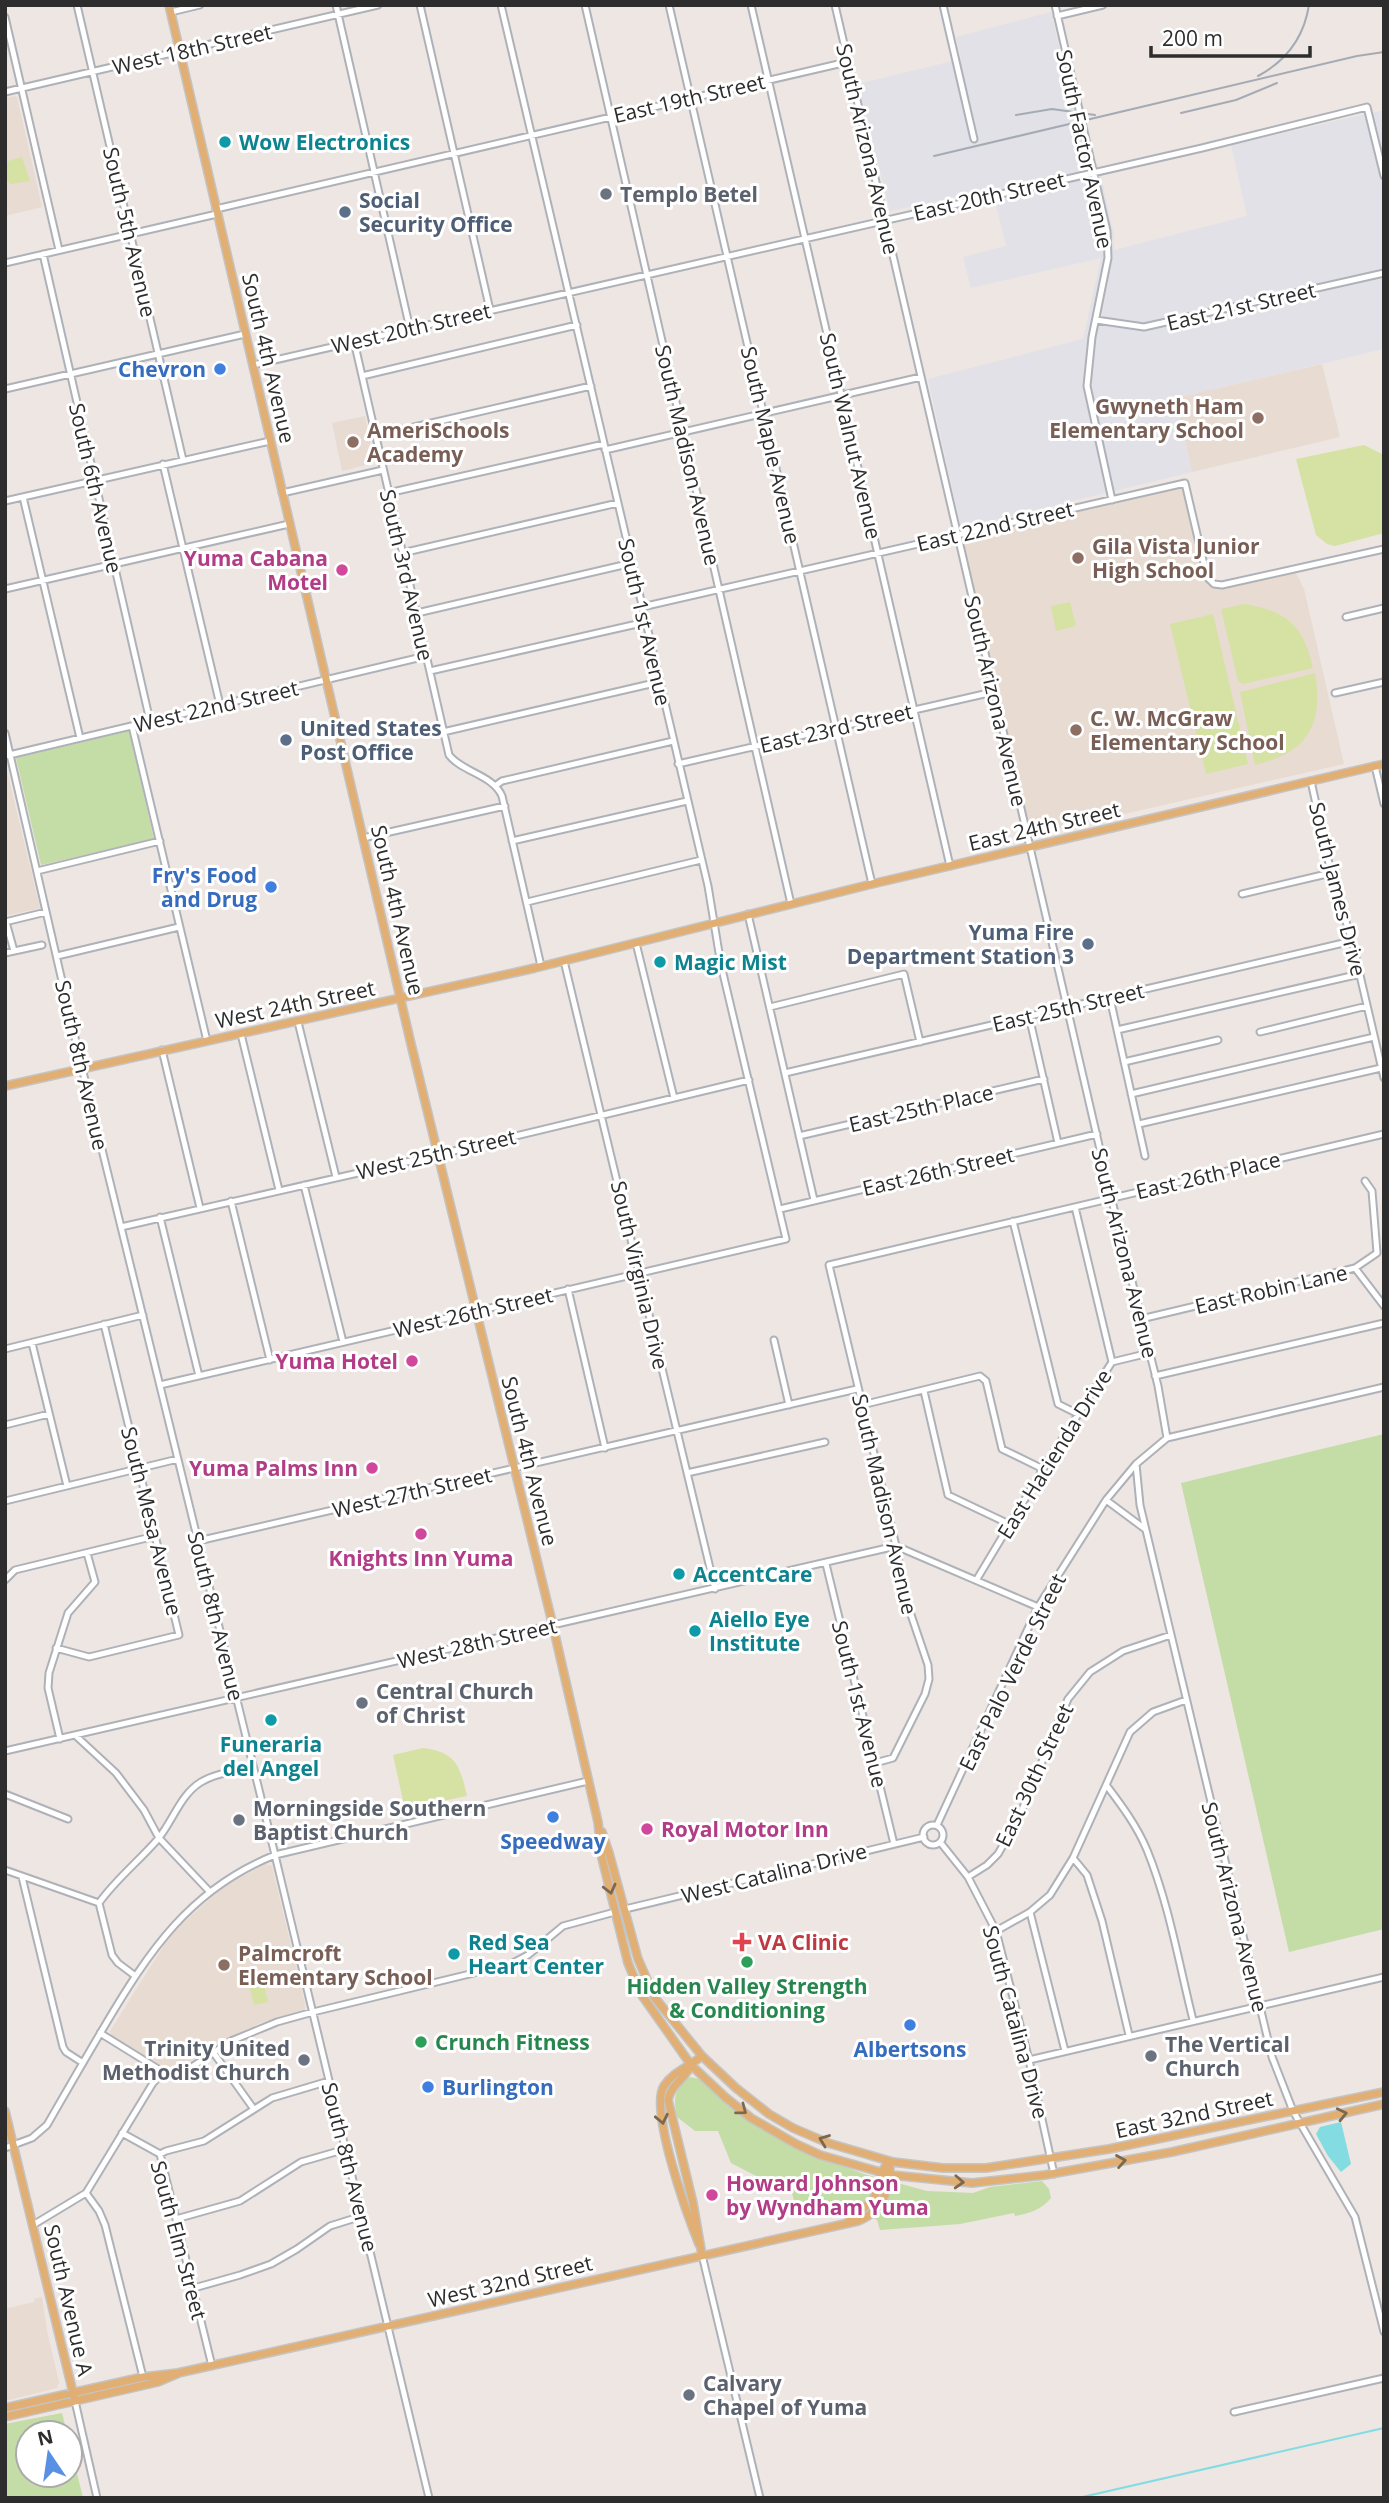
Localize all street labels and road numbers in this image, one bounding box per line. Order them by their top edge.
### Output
street label: West 18th Street [110,17,274,81]
street label: South Arizona Avenue [830,41,906,257]
street label: South Factor Avenue [1050,47,1120,251]
street label: East 19th Street [610,67,768,129]
street label: South 5th Avenue [97,144,163,320]
street label: East 20th Street [910,165,1068,227]
street label: South 4th Avenue [236,270,302,446]
street label: East 21st Street [1164,275,1318,337]
street label: West 20th Street [329,296,493,360]
street label: South Walnut Avenue [814,330,888,542]
street label: South Madison Avenue [649,342,727,568]
street label: South Maple Avenue [735,343,807,547]
street label: South 6th Avenue [63,400,129,576]
street label: South 3rd Avenue [374,487,440,663]
street label: East 22nd Street [914,494,1076,558]
street label: South 1st Avenue [612,536,678,708]
street label: South Arizona Avenue [958,593,1034,809]
street label: West 22nd Street [131,673,301,739]
street label: East 23rd Street [757,697,915,759]
street label: East 24th Street [965,795,1123,857]
street label: South James Drive [1303,799,1373,979]
street label: South 4th Avenue [365,822,431,998]
street label: West 24th Street [213,973,377,1035]
street label: East 25th Street [989,976,1147,1038]
street label: South 8th Avenue [49,977,115,1153]
street label: East 25th Place [846,1078,996,1138]
street label: West 25th Street [354,1122,518,1186]
street label: East 26th Street [859,1140,1017,1202]
street label: South Arizona Avenue [1085,1145,1165,1361]
street label: East 26th Place [1133,1145,1283,1205]
street label: South Virginia Drive [605,1178,675,1372]
street label: East Robin Lane [1192,1258,1350,1320]
street label: West 26th Street [391,1280,555,1344]
street label: East Hacienda Drive [990,1364,1118,1544]
street label: South 4th Avenue [495,1373,565,1549]
street label: South Madison Avenue [846,1391,924,1617]
street label: South Mesa Avenue [115,1424,189,1618]
street label: West 27th Street [330,1460,494,1524]
street label: South 8th Avenue [181,1528,251,1704]
street label: East Palo Verde Street [952,1569,1072,1775]
street label: West 28th Street [395,1611,559,1675]
street label: South 1st Avenue [826,1618,894,1790]
street label: East 30th Street [989,1699,1079,1851]
street label: South Arizona Avenue [1195,1799,1275,2015]
street label: West Catalina Drive [678,1836,870,1910]
street label: South Catalina Drive [977,1922,1055,2122]
street label: South 8th Avenue [315,2079,385,2255]
street label: East 32nd Street [1113,2084,1275,2144]
street label: South Elm Street [144,2157,214,2323]
street label: South Avenue A [38,2221,100,2379]
street label: West 32nd Street [425,2248,595,2314]

